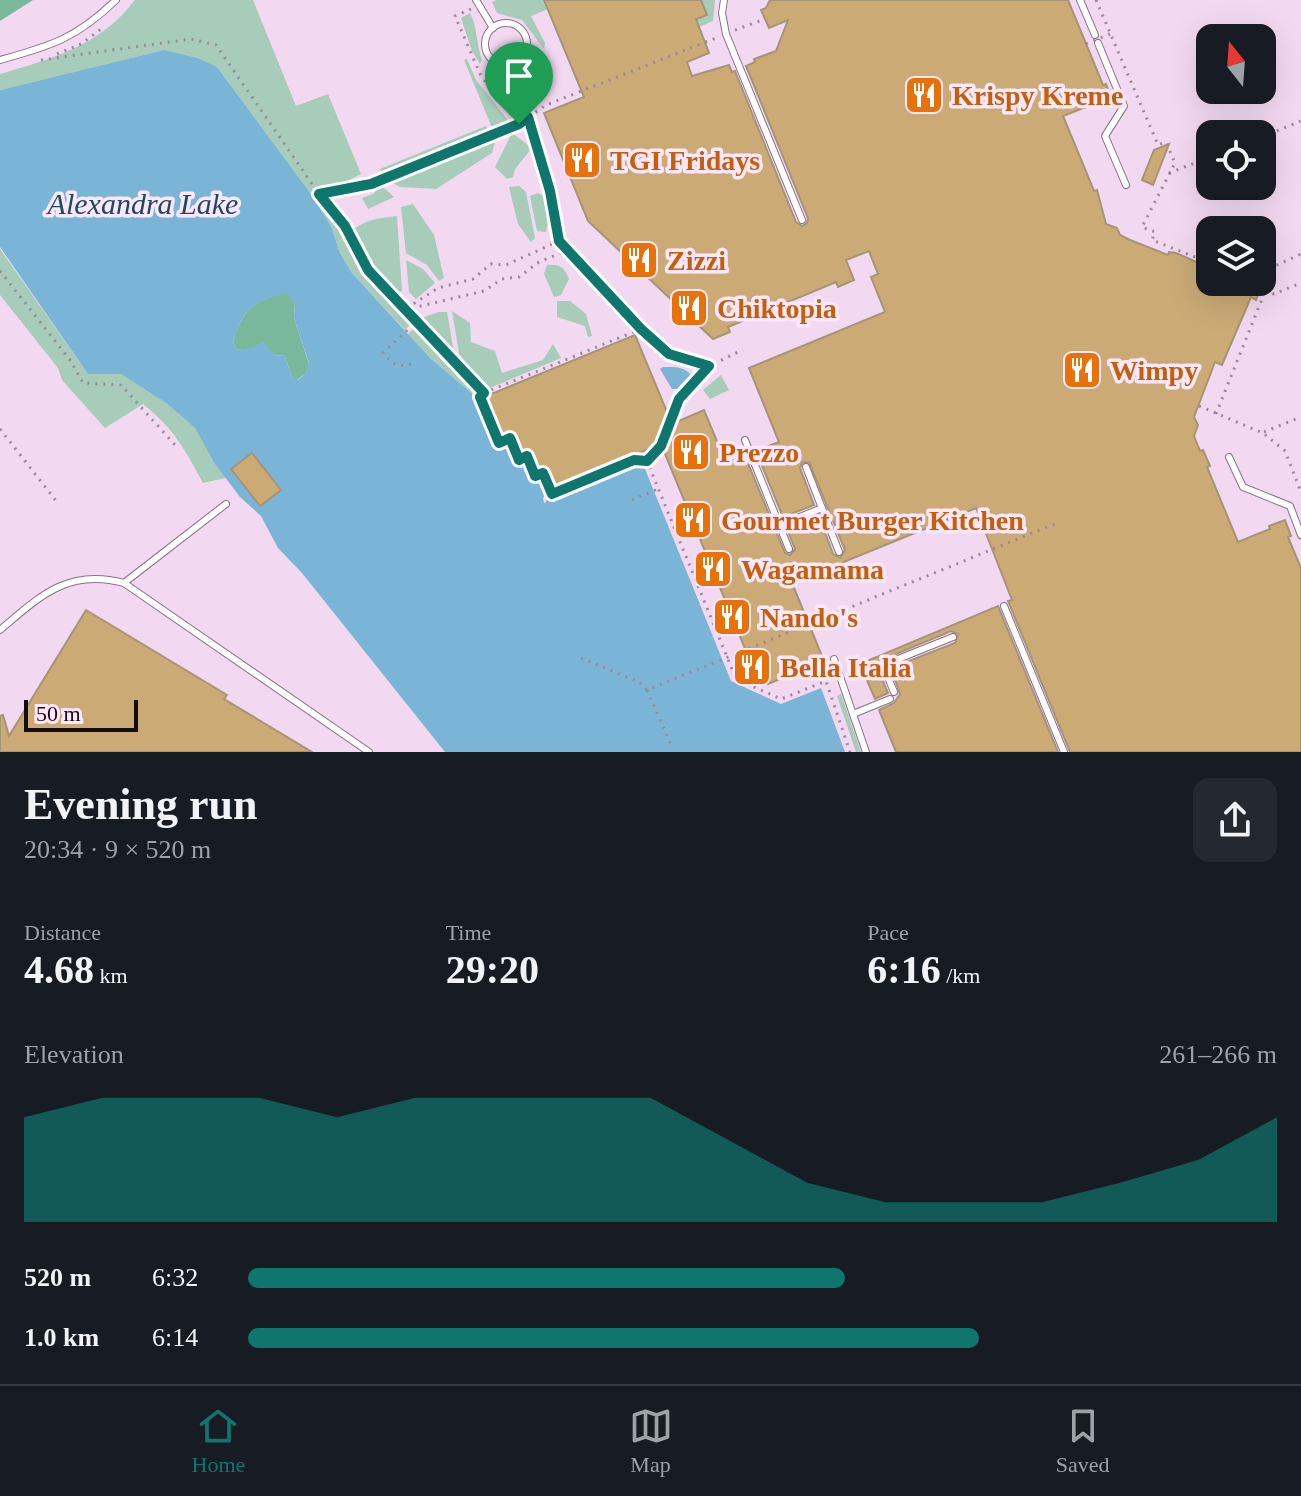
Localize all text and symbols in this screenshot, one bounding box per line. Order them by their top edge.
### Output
north arrow [1196,24,1276,104]
map controls [1196,24,1276,296]
pin [485,42,553,124]
icon: arrive [497,54,541,98]
restaurant icon: Krispy Kreme [903,74,945,116]
place label: Krispy Kreme [952,80,1123,111]
button: locate [1196,120,1276,200]
restaurant icon: TGI Fridays [561,139,603,181]
place label: TGI Fridays [610,145,760,176]
water label: Alexandra Lake [46,187,238,220]
button: layers [1196,216,1276,296]
restaurant icon: Zizzi [618,239,660,281]
place label: Zizzi [667,245,726,276]
restaurant icon: Chiktopia [668,287,710,329]
place label: Chiktopia [717,293,837,324]
restaurant icon: Wimpy [1061,349,1103,391]
place label: Wimpy [1110,355,1198,386]
restaurant icon: Prezzo [670,431,712,473]
place label: Prezzo [719,437,799,468]
restaurant icon: Gourmet Burger Kitchen [672,499,714,541]
place label: Gourmet Burger Kitchen [721,505,1024,536]
restaurant icon: Wagamama [692,548,734,590]
place label: Wagamama [741,554,884,585]
restaurant icon: Nando's [711,596,753,638]
place label: Nando's [760,602,858,633]
restaurant icon: Bella Italia [731,646,773,688]
place label: Bella Italia [780,652,911,683]
scale bar [24,696,138,732]
text: 50 m [36,701,81,726]
button: share [1193,778,1277,862]
text: Evening run [24,780,258,829]
text: 20:34 · 9 × 520 m [24,835,211,864]
text: Distance [24,920,101,945]
text: Time [446,920,491,945]
text: Pace [867,920,909,945]
text: 4.68 [24,947,94,992]
text: 29:20 [446,947,539,992]
text: 6:16 [867,947,941,992]
text: km [94,963,128,988]
text: /km [941,963,980,988]
text: Elevation [24,1040,124,1069]
text: 261–266 m [1159,1040,1277,1069]
text: 520 m [24,1263,91,1292]
text: 6:32 [152,1263,198,1292]
text: 1.0 km [24,1323,99,1352]
text: 6:14 [152,1323,198,1352]
tab: Home [192,1404,245,1478]
tab: Map [629,1404,673,1478]
tab: Saved [1056,1404,1109,1478]

